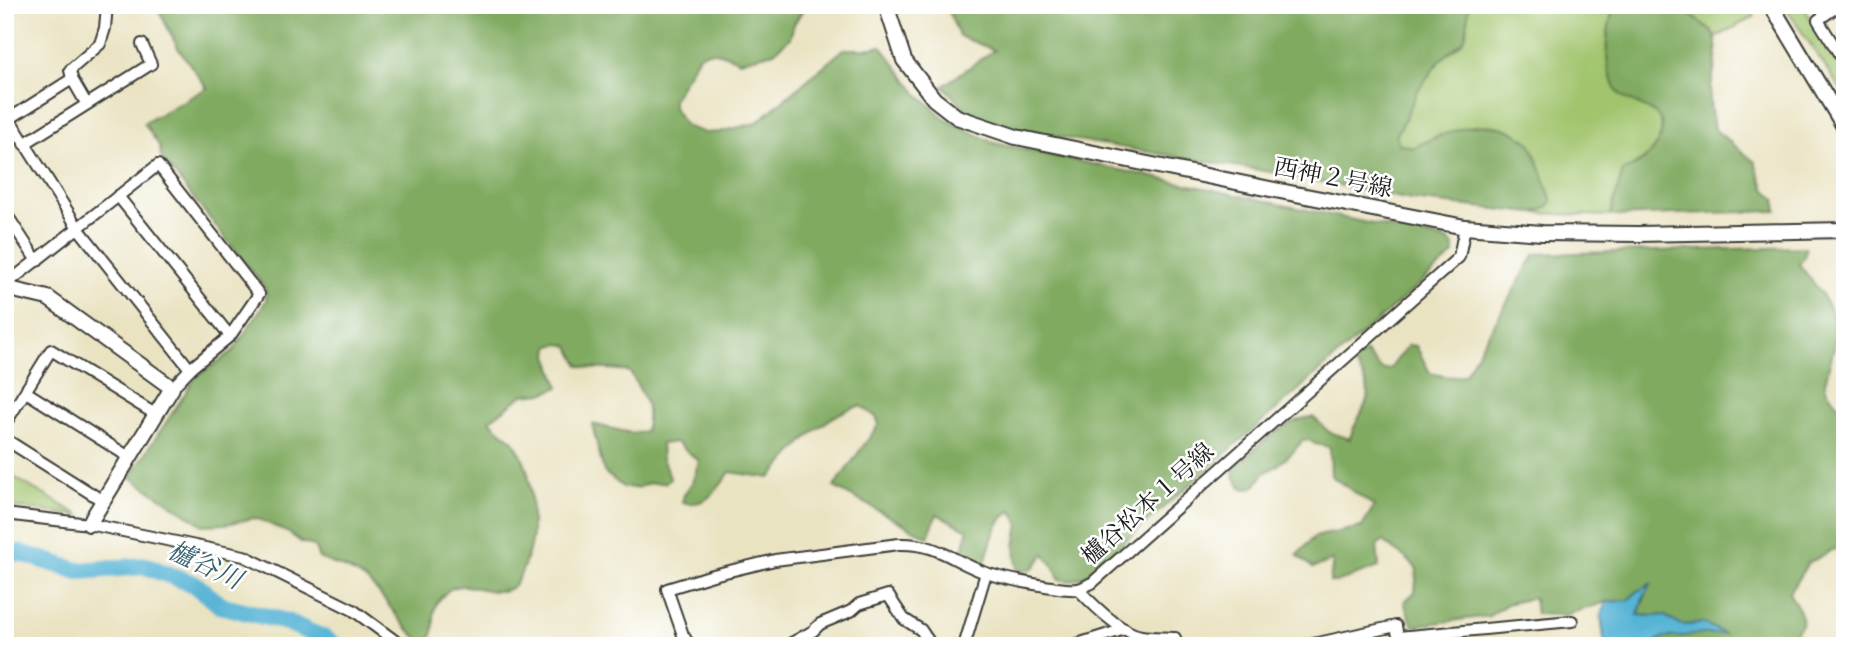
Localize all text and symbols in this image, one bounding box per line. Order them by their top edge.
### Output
street label: 西神２号線 [1271,150,1395,206]
street label: 櫨谷松本１号線 [1075,436,1221,572]
water label: 櫨谷川 [162,533,250,599]

